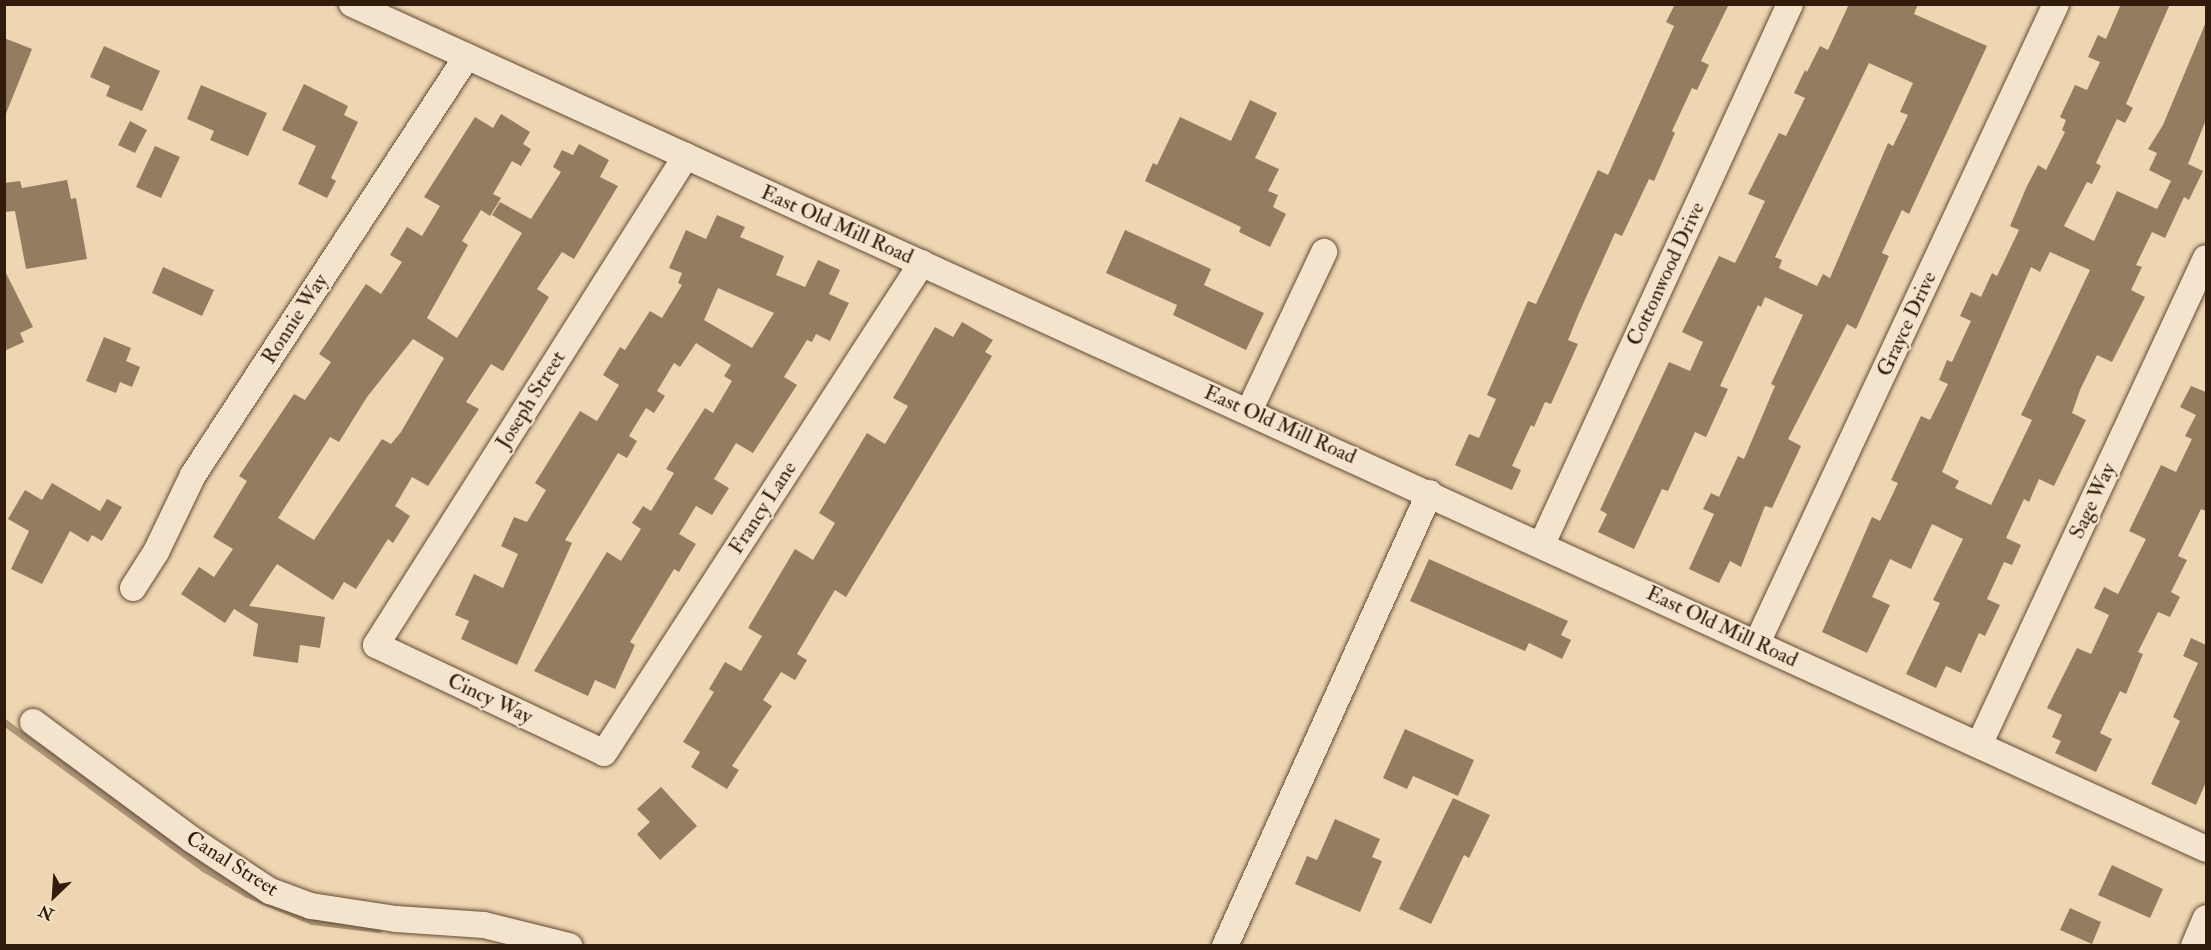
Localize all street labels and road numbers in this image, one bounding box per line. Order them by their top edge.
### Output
street label: East Old Mill Road [757,180,917,270]
street label: Cottonwood Drive [1622,198,1710,350]
street label: Grayce Drive [1872,268,1942,380]
street label: Ronnie Way [257,269,333,369]
street label: Joseph Street [491,346,571,454]
street label: East Old Mill Road [1200,380,1360,470]
street label: Francy Lane [724,457,802,559]
street label: Sage Way [2064,459,2122,543]
street label: East Old Mill Road [1642,581,1802,673]
street label: Cincy Way [443,668,537,730]
street label: Canal Street [181,826,283,902]

